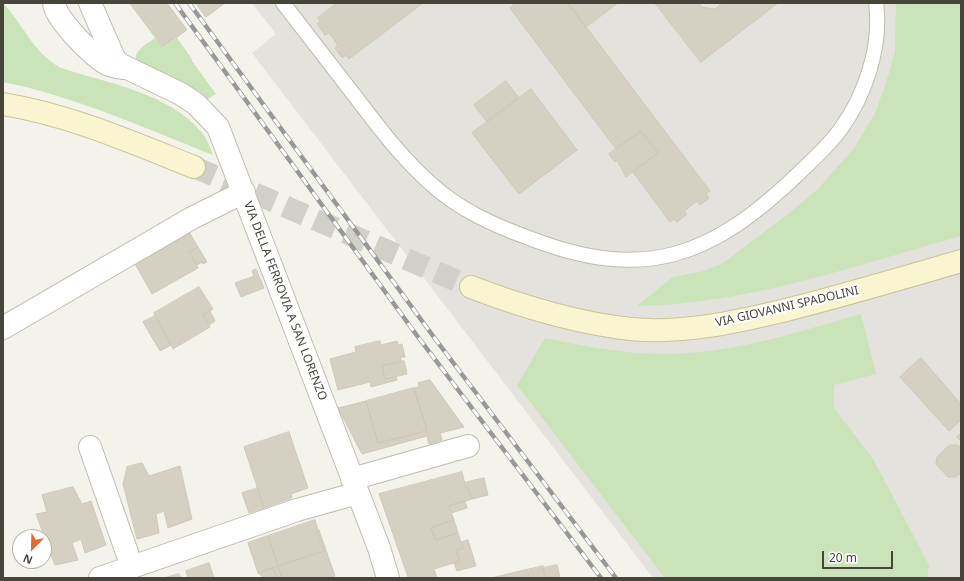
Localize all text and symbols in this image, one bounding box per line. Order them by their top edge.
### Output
street label: VIA DELLA FERROVIA A SAN LORENZO [240,199,330,403]
street label: VIA GIOVANNI SPADOLINI [714,284,860,330]
north arrow [12,529,52,569]
scale bar [824,543,895,569]
text: 20 m [829,549,857,566]
text: N [20,551,35,568]

